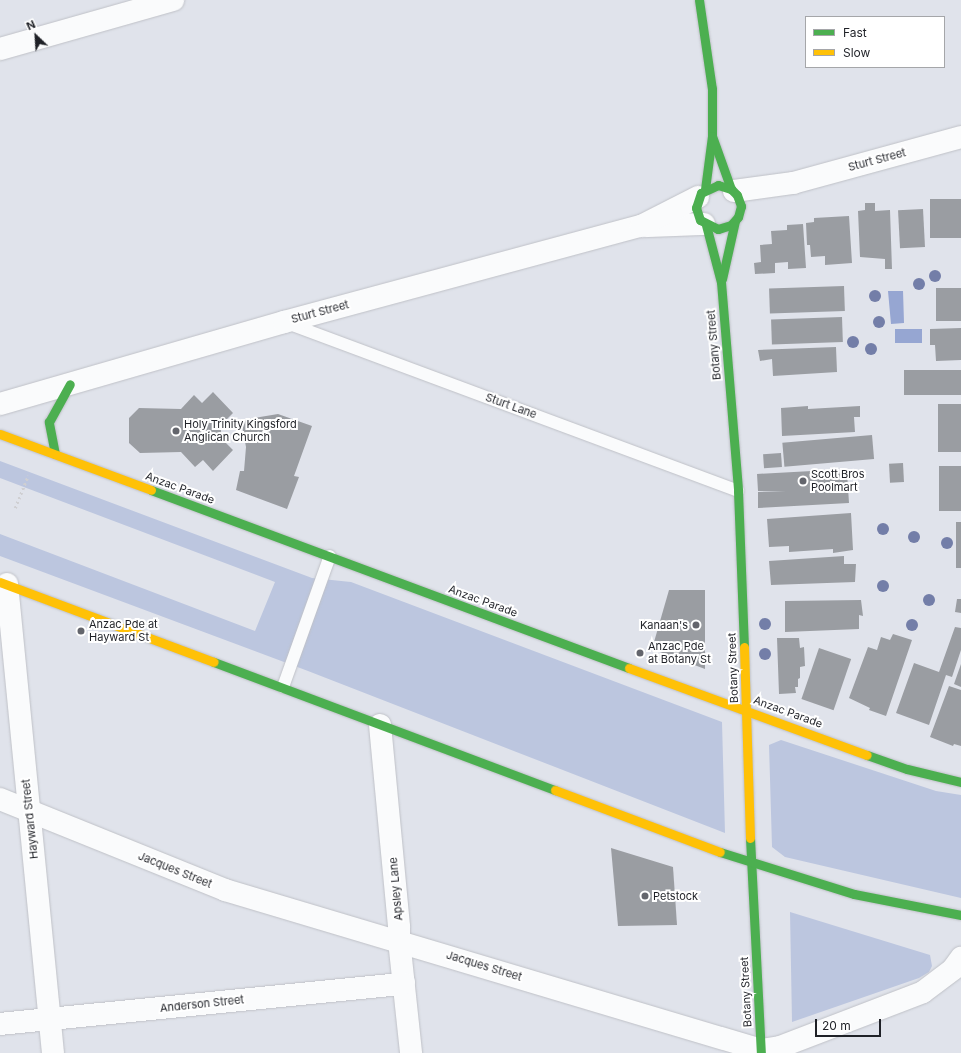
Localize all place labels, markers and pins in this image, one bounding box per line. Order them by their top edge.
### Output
place label: Holy Trinity Kingsford Anglican Church [184,418,297,444]
marker: Holy Trinity Kingsford Anglican Church [171,426,181,436]
place label: Scott Bros Poolmart [811,468,865,494]
marker: Scott Bros Poolmart [798,476,808,486]
place label: Anzac Pde at Hayward St [89,618,158,644]
place label: Kanaan's [640,618,688,632]
marker: Kanaan's [691,620,701,630]
marker: Anzac Pde at Hayward St [76,626,86,636]
place label: Anzac Pde at Botany St [648,640,711,666]
marker: Anzac Pde at Botany St [635,648,645,658]
place label: Petstock [653,889,698,903]
marker: Petstock [640,891,650,901]

